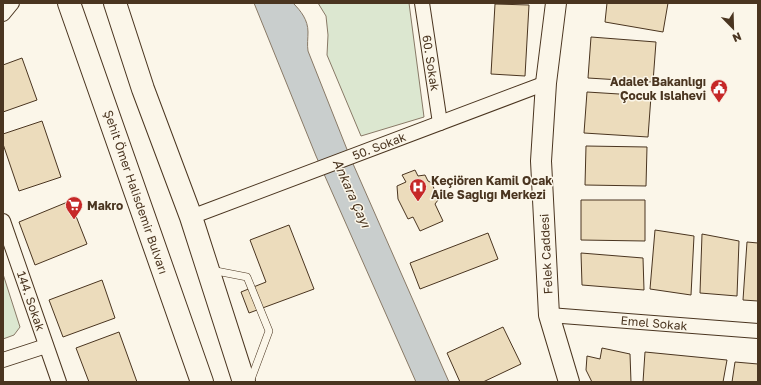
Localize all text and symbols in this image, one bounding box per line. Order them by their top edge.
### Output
north arrow [713,8,753,48]
text: N [731,30,743,45]
street label: 60. Sokak [419,34,443,92]
place label: Adalet Bakanlığı Çocuk Islahevi [610,74,706,103]
public building icon: Adalet Bakanlığı Çocuk Islahevi [709,78,729,103]
street label: Şehit Ömer Halisdemir Bulvarı [101,108,171,276]
street label: 50. Sokak [350,129,408,163]
water label: Ankara Çayı [330,156,375,231]
place label: Keçiören Kamil Ocak Aile Sağlığı Merkezi [431,173,552,202]
hospital icon: Keçiören Kamil Ocak Aile Sağlığı Merkezi [408,177,428,202]
supermarket icon: Makro [64,195,84,220]
place label: Makro [87,198,123,213]
street label: Felek Caddesi [536,213,556,295]
street label: 144. Sokak [14,269,48,333]
street label: Emel Sokak [620,313,688,333]

